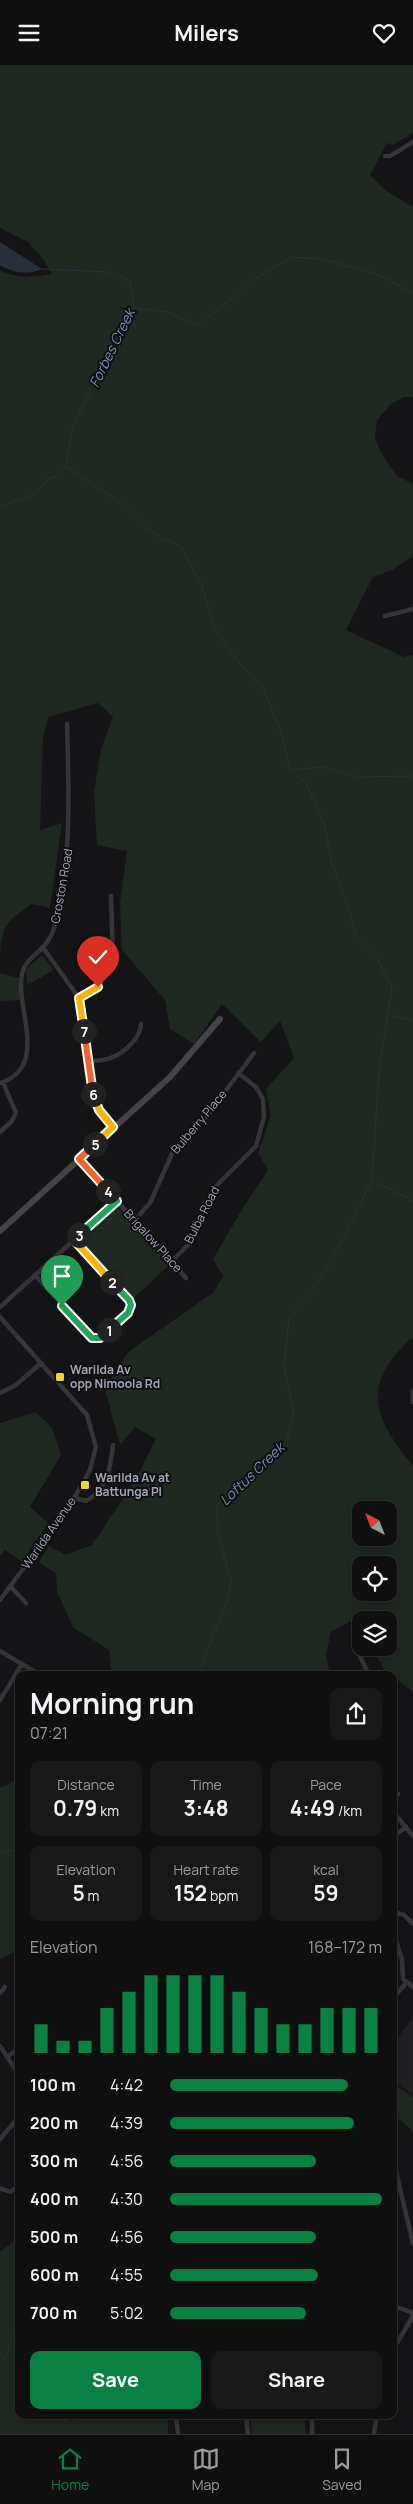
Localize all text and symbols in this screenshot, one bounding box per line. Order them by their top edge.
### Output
text: Milers [174,18,239,48]
icon: menu [15,19,43,47]
icon: heart [370,19,398,47]
water label: Forbes Creek [84,304,140,390]
street label: Croston Road [47,847,76,925]
pin [77,936,119,987]
icon: check [84,943,112,971]
pin: 7 [72,1019,96,1043]
text: 7 [81,1022,88,1041]
pin: 6 [80,1081,106,1107]
text: 6 [89,1085,98,1104]
street label: Bulberry Place [167,1086,230,1157]
pin: 5 [82,1131,108,1157]
text: 5 [91,1135,100,1154]
pin: 4 [96,1179,120,1203]
text: 4 [104,1182,113,1201]
street label: Bulba Road [180,1183,223,1246]
street label: Brigalow Place [120,1205,186,1276]
pin: 3 [66,1223,92,1247]
text: 3 [75,1226,84,1245]
pin [41,1255,83,1306]
icon: arrive [48,1262,76,1290]
pin: 2 [100,1269,124,1295]
text: 2 [108,1273,117,1292]
pin: 1 [96,1317,122,1343]
text: 1 [106,1321,113,1340]
place label: Warilda Av opp Nimoola Rd [70,1361,160,1392]
marker: Warilda Av opp Nimoola Rd [54,1371,66,1383]
water label: Loftus Creek [215,1437,289,1509]
place label: Warilda Av at Battunga Pl [95,1469,170,1500]
marker: Warilda Av at Battunga Pl [79,1479,91,1491]
street label: Warilda Avenue [17,1493,80,1572]
north arrow [352,1501,398,1546]
map controls [352,1501,397,1656]
button: locate [352,1556,397,1601]
button: layers [352,1611,397,1656]
text: Morning run [30,1684,194,1722]
button: share [330,1688,382,1740]
text: 07:21 [30,1722,68,1744]
text: Distance [57,1775,115,1794]
text: Time [190,1775,222,1794]
text: Pace [310,1775,342,1794]
text: 0.79 [53,1794,97,1822]
text: 3:48 [183,1794,229,1822]
text: 4:49 [290,1794,335,1822]
text: km [97,1801,119,1820]
text: /km [335,1801,362,1820]
text: Elevation [56,1860,116,1879]
text: Heart rate [174,1860,238,1879]
text: kcal [313,1860,339,1879]
text: 5 [73,1879,85,1907]
text: 152 [174,1879,207,1907]
text: 59 [313,1879,339,1907]
text: m [85,1886,100,1905]
text: bpm [207,1886,238,1905]
text: Elevation [30,1936,98,1958]
text: 168–172 m [308,1936,382,1958]
text: 100 m [30,2074,76,2096]
text: 4:42 [110,2074,143,2096]
text: 200 m [30,2112,78,2134]
text: 4:39 [110,2112,143,2134]
text: 300 m [30,2150,78,2172]
text: 4:56 [110,2150,143,2172]
text: 400 m [30,2188,78,2210]
text: 4:30 [110,2188,143,2210]
text: 500 m [30,2226,78,2248]
text: 4:56 [110,2226,143,2248]
text: 600 m [30,2264,79,2286]
text: 4:55 [110,2264,143,2286]
text: 700 m [30,2302,77,2324]
text: 5:02 [110,2302,143,2324]
button: Save [30,2351,201,2409]
button: Share [211,2351,382,2409]
tab: Home [51,2445,89,2494]
tab: Map [192,2445,220,2494]
tab: Saved [322,2445,362,2494]

